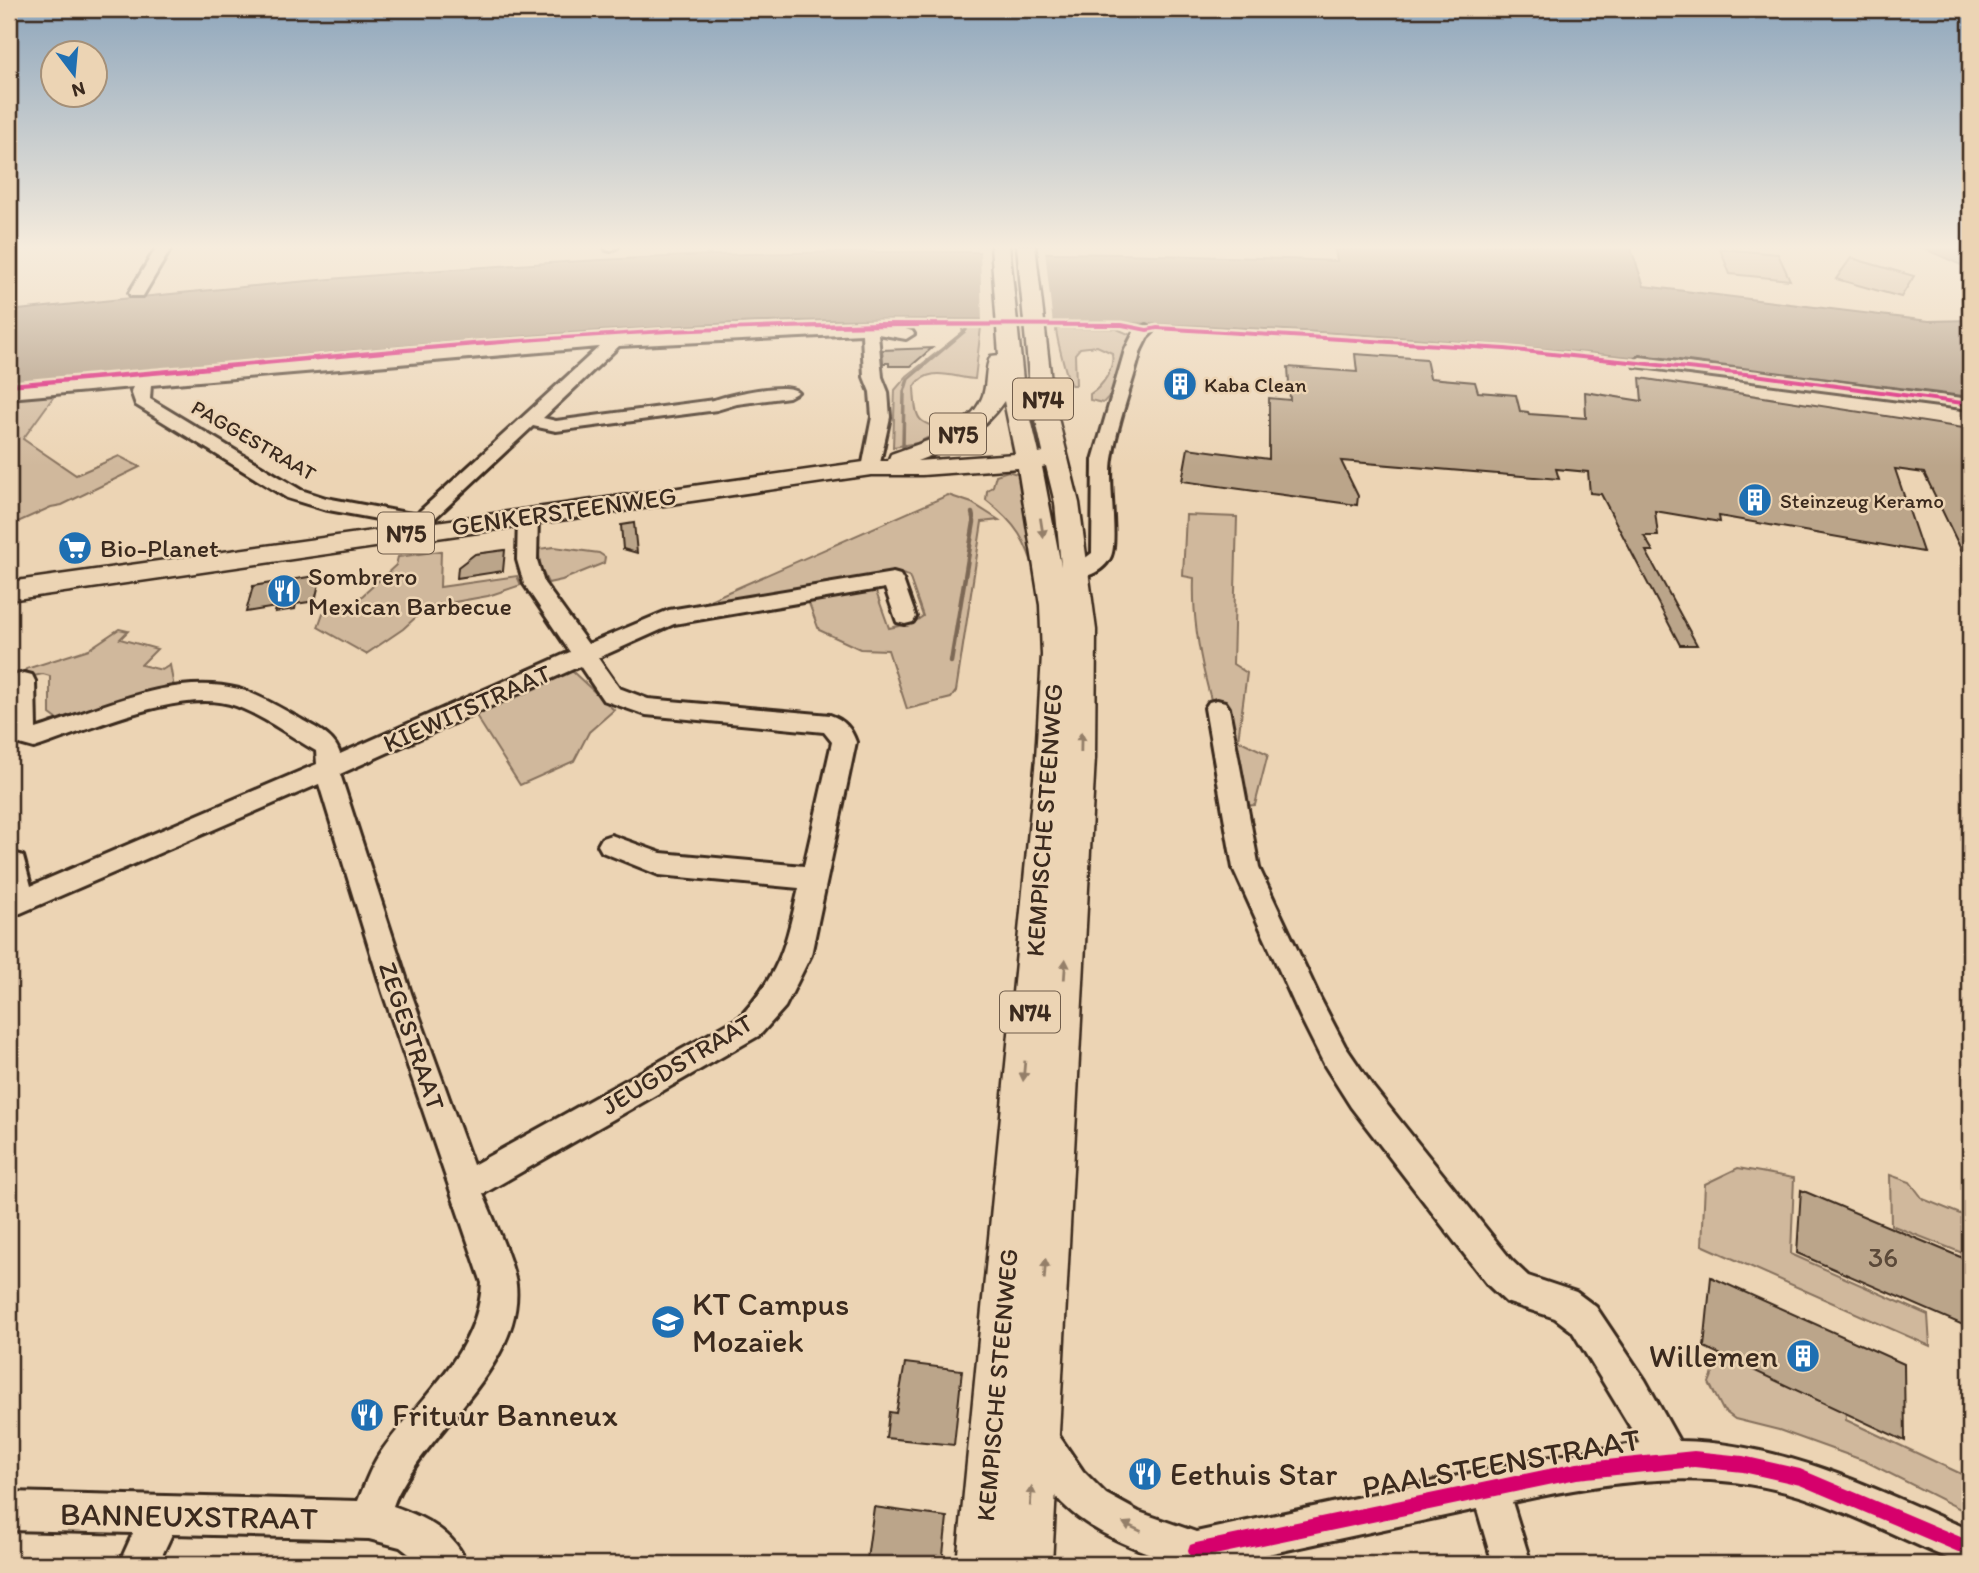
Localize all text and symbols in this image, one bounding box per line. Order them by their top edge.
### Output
north arrow [38,38,108,108]
text: N [69,77,88,103]
building icon: Kaba Clean [1161,365,1199,403]
place label: Kaba Clean [1204,372,1307,397]
road number: N74 [1013,378,1073,420]
street label: PAGGESTRAAT [187,394,321,486]
road number: N75 [930,414,986,454]
street label: GENKERSTEENWEG [449,479,679,543]
building icon: Steinzeug Keramo [1736,481,1774,519]
place label: Steinzeug Keramo [1780,488,1944,513]
road number: N75 [378,512,434,554]
one-way arrow [1037,517,1048,539]
supermarket icon: Bio-Planet [56,529,94,567]
place label: Bio-Planet [100,532,219,564]
place label: Sombrero Mexican Barbecue [308,560,512,622]
restaurant icon: Sombrero Mexican Barbecue [265,572,303,610]
street label: KIEWITSTRAAT [378,657,556,759]
street label: KEMPISCHE STEENWEG [1018,682,1070,958]
one-way arrow [1075,731,1086,753]
one-way arrow [1060,957,1071,979]
street label: ZEGESTRAAT [372,958,452,1115]
road number: N74 [1000,992,1060,1032]
street label: JEUGDSTRAAT [595,1006,759,1122]
one-way arrow [1018,1061,1029,1083]
house number: 36 [1868,1240,1898,1274]
street label: KEMPISCHE STEENWEG [969,1247,1025,1523]
one-way arrow [1040,1258,1051,1280]
place label: KT Campus Mozaïek [692,1285,849,1360]
school or university icon: KT Campus Mozaïek [649,1303,687,1341]
place label: Willemen [1649,1337,1778,1375]
building icon: Willemen [1784,1337,1822,1375]
restaurant icon: Frituur Banneux [348,1396,386,1434]
place label: Frituur Banneux [392,1396,618,1434]
street label: PAALSTEENSTRAAT [1359,1420,1643,1506]
restaurant icon: Eethuis Star [1126,1455,1164,1493]
place label: Eethuis Star [1170,1455,1337,1493]
one-way arrow [1026,1485,1037,1507]
street label: BANNEUXSTRAAT [60,1495,318,1537]
one-way arrow [1122,1521,1142,1533]

